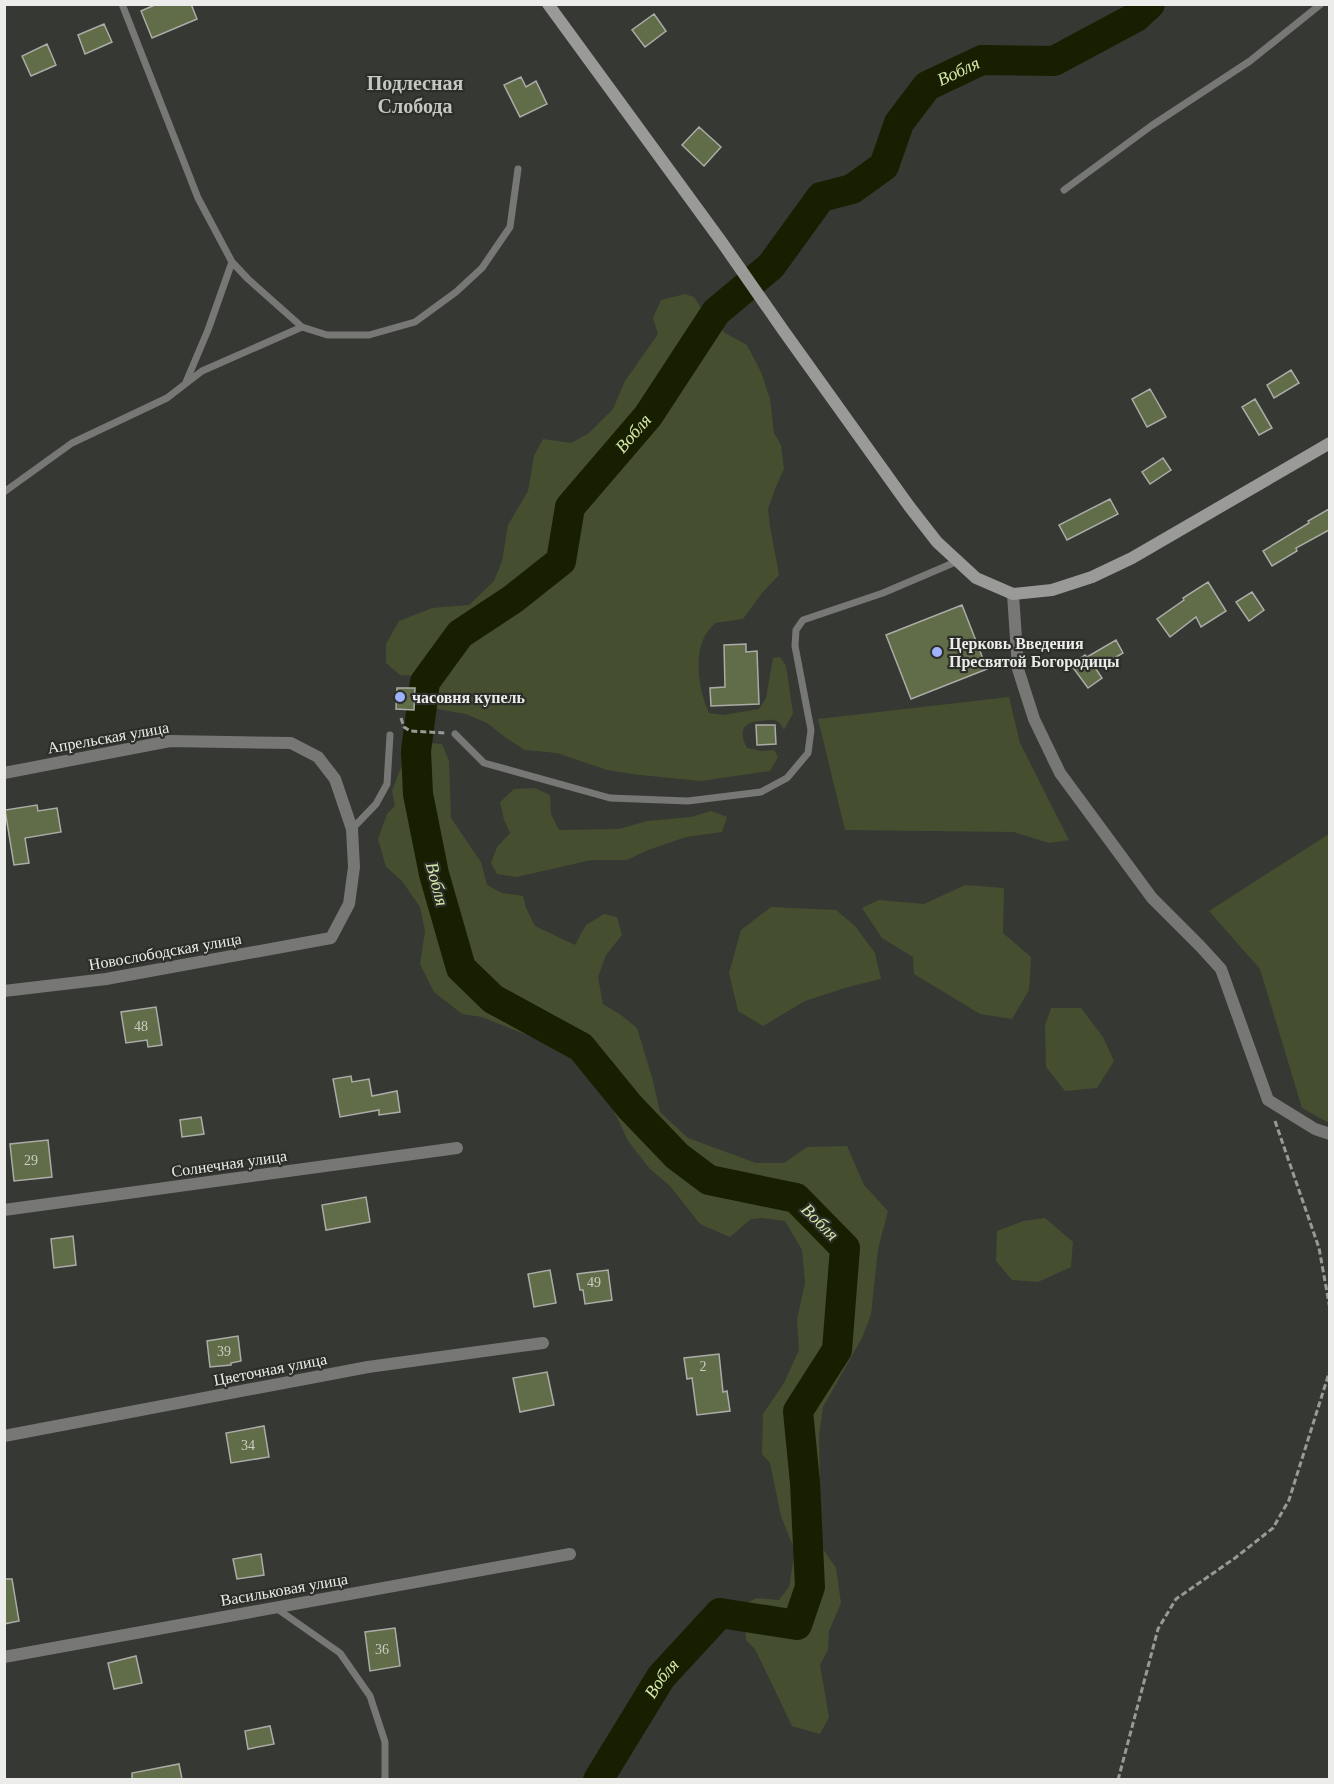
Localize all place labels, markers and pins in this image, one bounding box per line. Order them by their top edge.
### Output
place label: Церковь Введения Пресвятой Богородицы [949,635,1120,671]
marker: Церковь Введения Пресвятой Богородицы [930,645,944,659]
place label: часовня купель [412,689,526,707]
marker: часовня купель [393,690,407,704]

